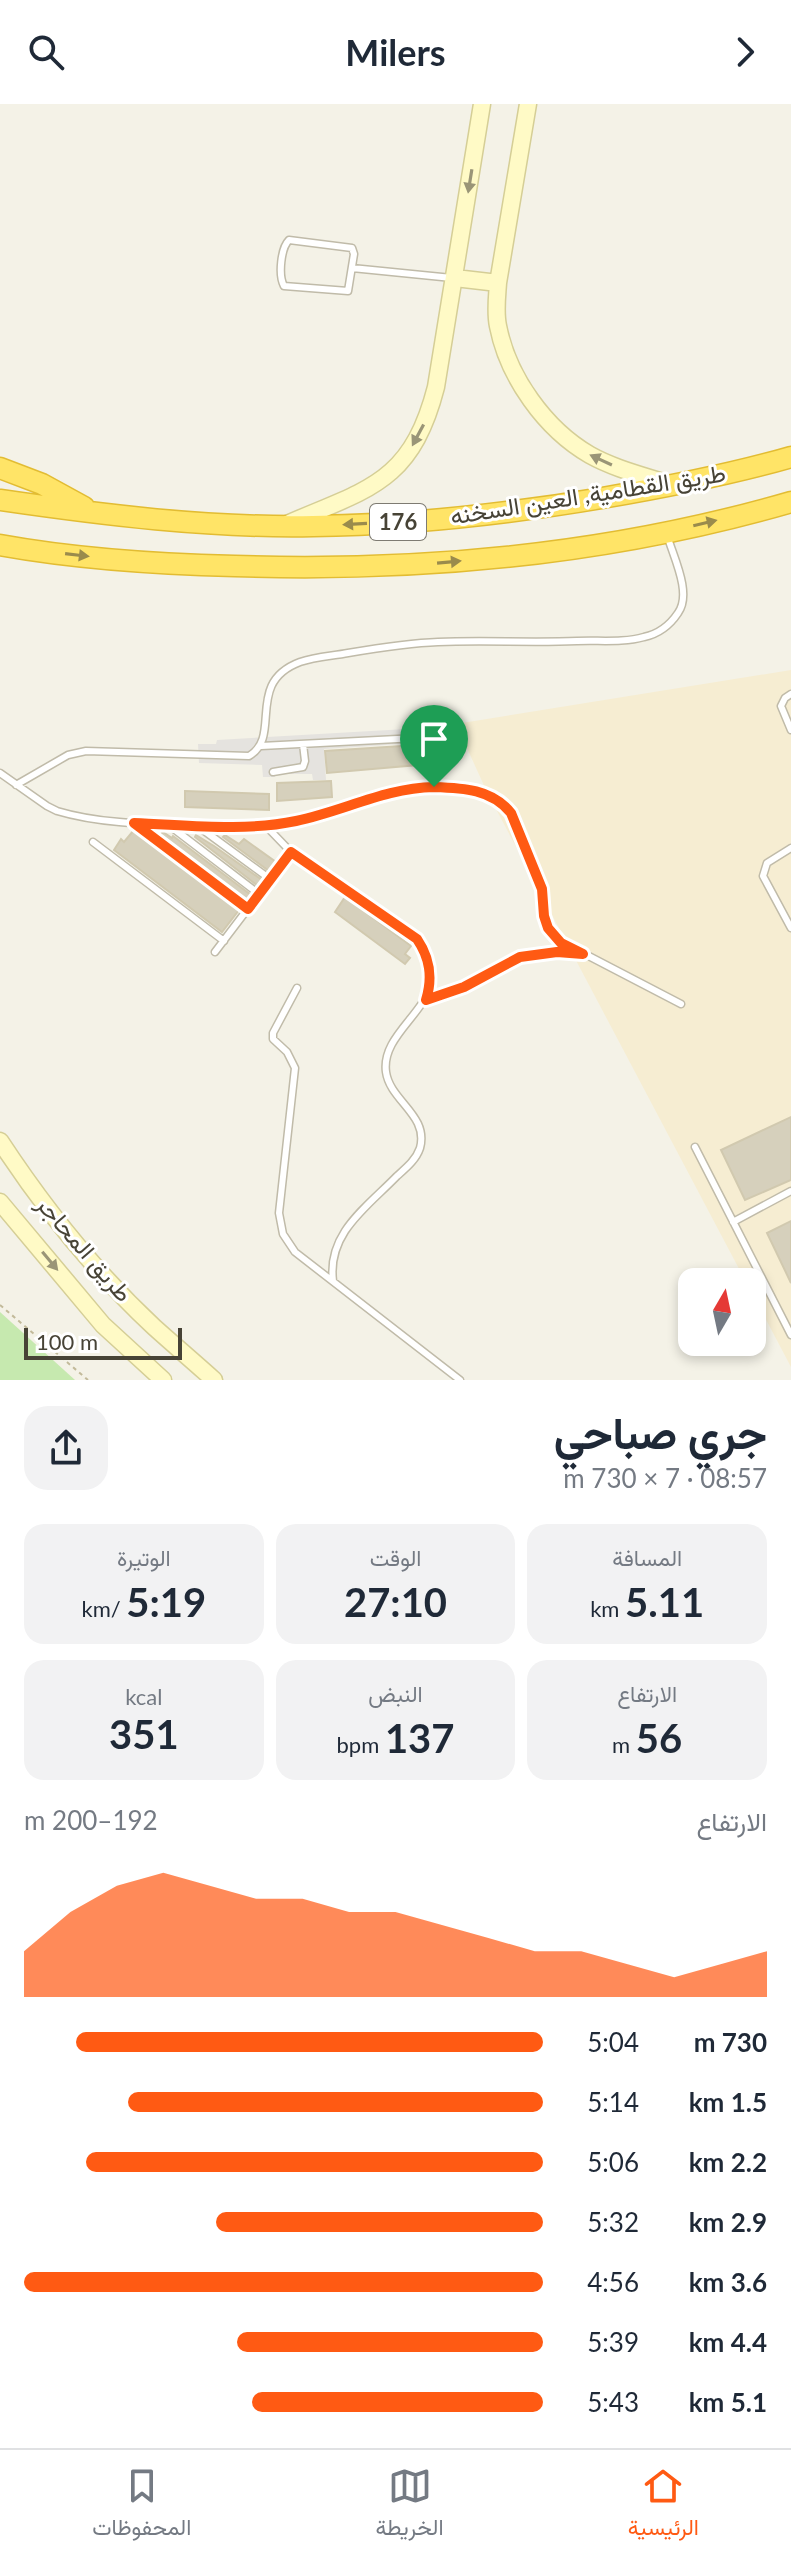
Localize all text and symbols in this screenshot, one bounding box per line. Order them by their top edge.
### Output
icon: search [24,30,68,74]
text: Milers [345,30,446,74]
icon: forward [723,30,767,74]
one-way arrow [463,169,476,194]
one-way arrow [412,423,425,446]
one-way arrow [590,453,613,467]
street label: طريق القطامية, العين السخنه [448,457,728,532]
road number: 176 [370,504,426,540]
one-way arrow [693,516,718,529]
one-way arrow [342,518,367,531]
one-way arrow [65,549,90,562]
one-way arrow [436,555,461,568]
pin [400,705,468,787]
icon: arrive [412,717,456,761]
street label: طريق المحاجر [29,1188,139,1308]
one-way arrow [41,1251,58,1271]
north arrow [678,1268,766,1356]
map controls [678,1268,766,1356]
scale bar [24,1324,182,1360]
text: 100 m [36,1328,98,1355]
button: share [24,1406,108,1490]
text: جري صباحي [554,1406,767,1458]
text: 08:57 · 7 × 730 m [563,1462,767,1494]
text: الوتيرة [117,1544,171,1571]
text: الوقت [370,1544,421,1571]
text: المسافة [612,1544,682,1571]
text: 5:19 [126,1578,206,1626]
text: 27:10 [344,1578,447,1626]
text: 5.11 [625,1578,704,1626]
text: /km [81,1595,126,1622]
text: km [590,1595,625,1622]
text: النبض [368,1680,423,1707]
text: الارتفاع [617,1680,677,1707]
text: kcal [125,1683,162,1710]
text: 351 [109,1710,179,1758]
text: 137 [385,1714,455,1762]
text: 56 [636,1714,682,1762]
text: bpm [337,1731,385,1758]
text: m [612,1731,636,1758]
text: 192–200 m [24,1804,158,1836]
text: الارتفاع [696,1805,767,1837]
text: 5:04 [587,2026,639,2058]
text: 730 m [694,2026,767,2058]
text: 5:14 [587,2086,639,2118]
text: 1.5 km [689,2086,767,2118]
text: 5:06 [587,2146,639,2178]
text: 2.2 km [689,2146,767,2178]
text: 5:32 [587,2206,639,2238]
text: 2.9 km [689,2206,767,2238]
text: 4:56 [587,2266,639,2298]
text: 3.6 km [689,2266,767,2298]
text: 5:39 [587,2326,639,2358]
text: 4.4 km [689,2326,767,2358]
text: 5:43 [587,2386,639,2418]
text: 5.1 km [689,2386,767,2418]
tab: المحفوظات [92,2464,191,2547]
tab: الخريطة [375,2464,444,2547]
tab: الرئيسية [628,2464,699,2547]

